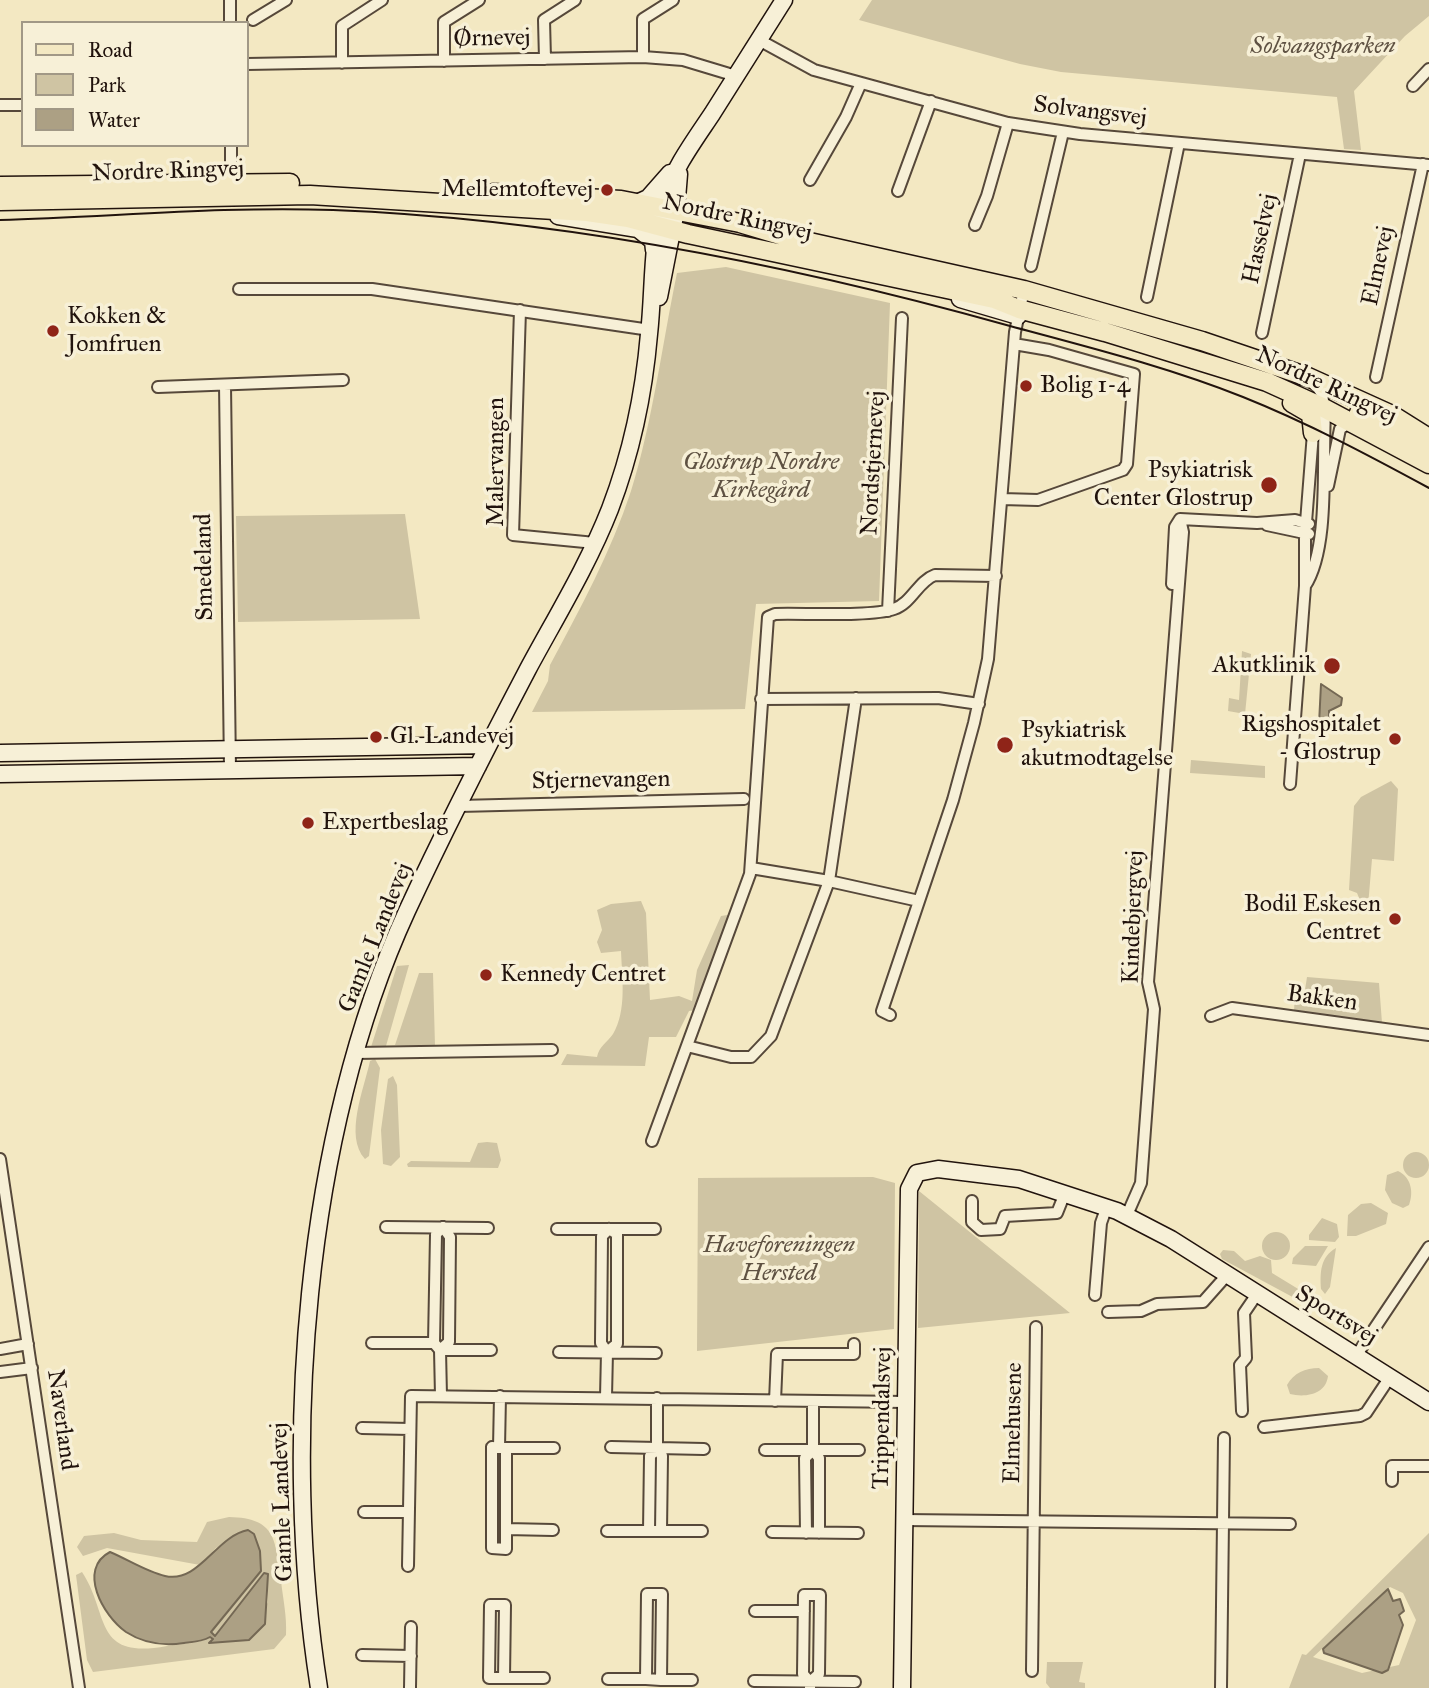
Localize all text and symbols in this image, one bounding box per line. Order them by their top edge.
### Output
legend [21,21,248,147]
street label: Ørnevej [453,24,531,54]
park label: Solvangsparken [1250,33,1396,61]
text: Road [88,37,133,63]
text: Park [88,72,126,98]
street label: Solvangsvej [1032,91,1148,133]
text: Water [88,107,140,133]
street label: Nordre Ringvej [91,155,245,189]
place label: Mellemtoftevej [441,176,593,204]
marker: Mellemtoftevej [599,182,615,198]
street label: Nordre Ringvej [660,188,814,248]
street label: Hasselvej [1237,191,1285,287]
street label: Elmevej [1357,224,1401,308]
place label: Kokken & Jomfruen [67,303,166,359]
marker: Kokken & Jomfruen [45,323,61,339]
street label: Nordre Ringvej [1251,341,1401,431]
place label: Bolig 1-4 [1040,372,1130,400]
marker: Bolig 1-4 [1018,378,1034,394]
street label: Nordstjernevej [856,390,892,536]
street label: Malervangen [483,397,511,527]
park label: Glostrup Nordre Kirkegård [683,449,839,505]
place label: Psykiatrisk Center Glostrup [1094,457,1253,513]
marker: Psykiatrisk Center Glostrup [1259,475,1279,495]
street label: Smedeland [190,513,220,621]
place label: Akutklinik [1212,652,1316,680]
marker: Akutklinik [1322,656,1342,676]
place label: Rigshospitalet - Glostrup [1241,711,1381,767]
place label: Psykiatrisk akutmodtagelse [1021,717,1173,773]
place label: Gl. Landevej [390,723,514,751]
marker: Gl. Landevej [368,729,384,745]
marker: Rigshospitalet - Glostrup [1387,731,1403,747]
marker: Psykiatrisk akutmodtagelse [995,735,1015,755]
street label: Stjernevangen [531,765,671,797]
place label: Expertbeslag [322,809,448,837]
marker: Expertbeslag [300,815,316,831]
street label: Kindebjergvej [1117,850,1151,984]
street label: Gamle Landevej [333,859,419,1017]
place label: Bodil Eskesen Centret [1244,891,1381,947]
marker: Bodil Eskesen Centret [1387,911,1403,927]
place label: Kennedy Centret [500,961,666,989]
marker: Kennedy Centret [478,967,494,983]
street label: Bakken [1285,980,1359,1018]
park label: Haveforeningen Hersted [703,1232,855,1288]
street label: Sportsvej [1290,1280,1382,1352]
street label: Trippendalsvej [867,1346,899,1490]
street label: Elmehusene [999,1362,1029,1484]
street label: Naverland [40,1368,82,1472]
street label: Gamle Landevej [266,1422,300,1582]

